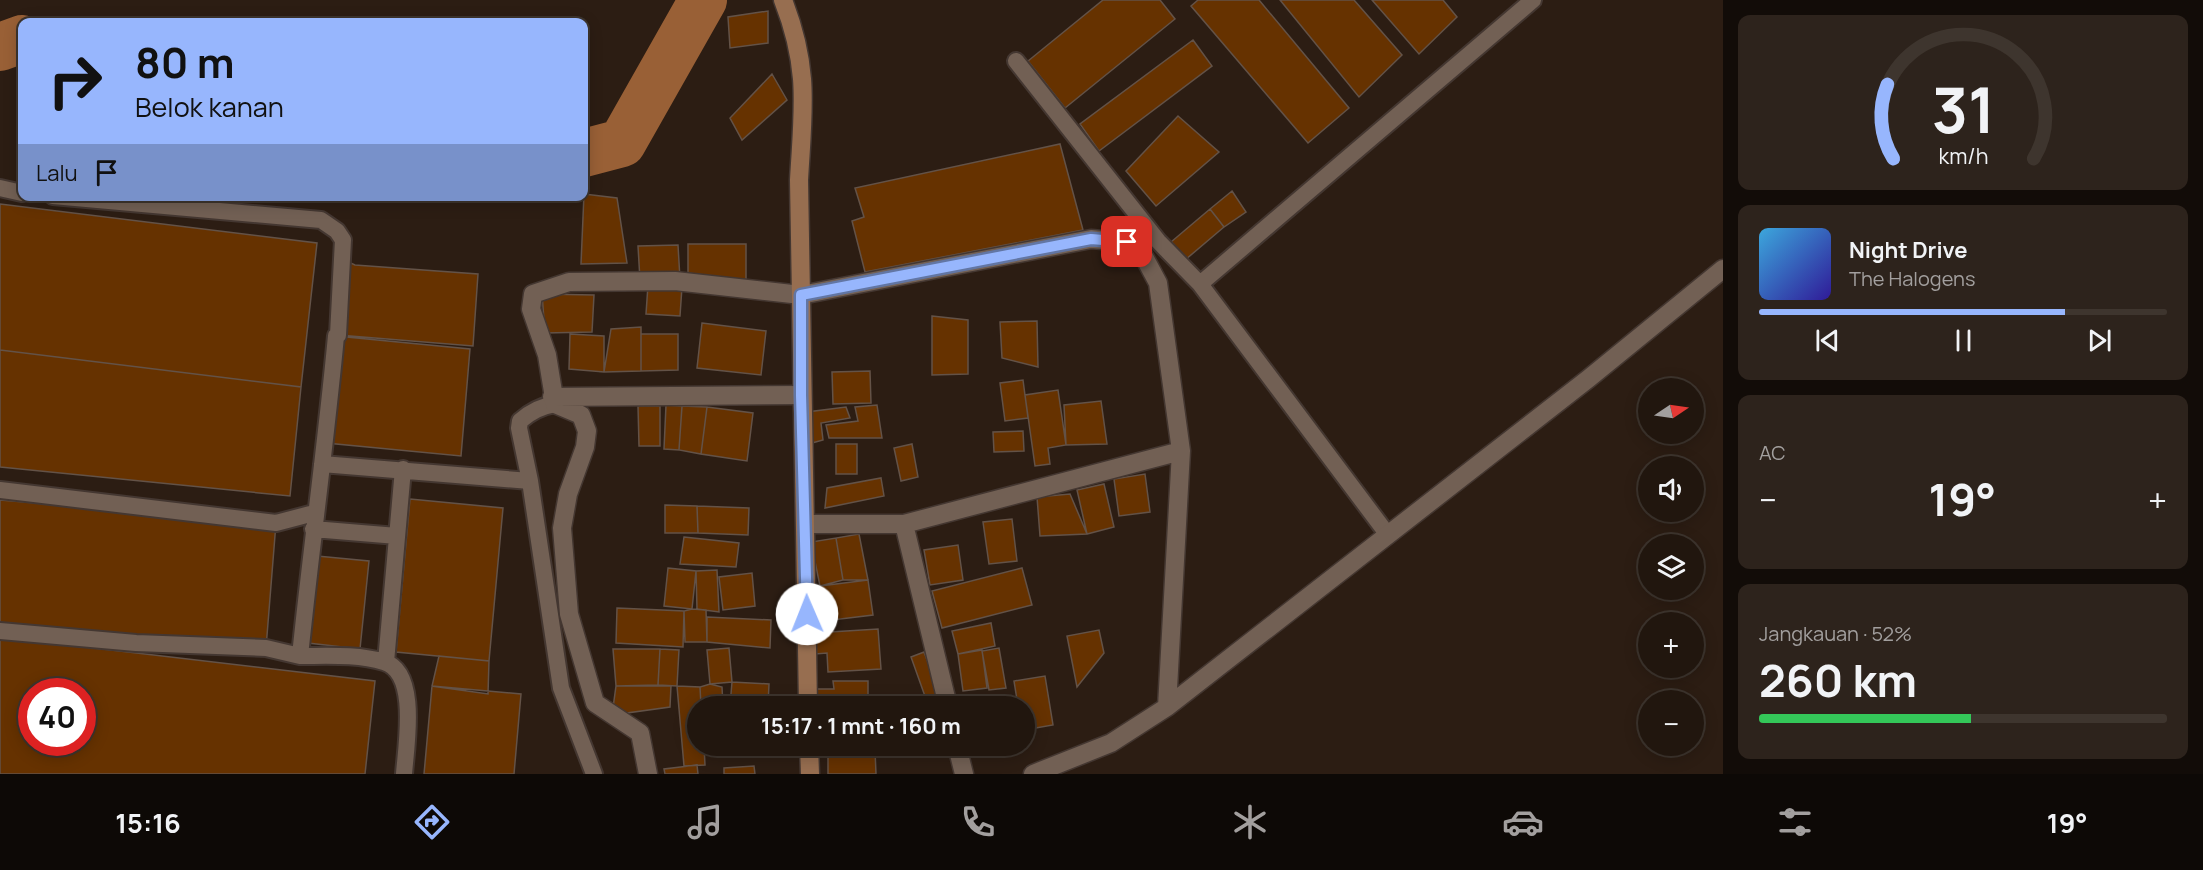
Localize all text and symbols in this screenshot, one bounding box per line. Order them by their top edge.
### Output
text: 80 m [135,33,235,91]
icon: right [36,42,114,120]
text: 31 [1931,67,1995,153]
text: Belok kanan [135,88,284,125]
text: km/h [1938,142,1988,171]
icon: arrive [90,156,123,189]
text: Lalu [36,158,78,188]
pin [1101,216,1152,267]
icon: arrive [1110,225,1143,258]
text: Night Drive [1849,235,1968,265]
text: The Halogens [1849,265,1975,292]
icon: previous [1811,324,1844,357]
icon: pause [1947,324,1980,357]
icon: next [2083,324,2116,357]
north arrow [1638,378,1704,444]
map controls [1638,378,1704,756]
text: AC [1759,439,1786,466]
button: sound [1638,456,1704,522]
text: 19° [1928,468,1996,530]
text: − [1759,477,1777,522]
text: + [2148,477,2167,522]
button: layers [1638,534,1704,600]
position arrow [775,582,839,646]
button: + [1638,612,1704,678]
text: Jangkauan · 52% [1759,620,1912,647]
text: 260 km [1759,649,1917,711]
speed limit sign: 40 [18,678,96,756]
button: − [1638,690,1704,756]
text: 15:17 · 1 mnt · 160 m [761,711,961,741]
icon: directions [411,801,453,843]
icon: music [684,801,726,843]
icon: phone [957,801,999,843]
icon: climate [1229,801,1271,843]
icon: car [1502,801,1544,843]
icon: filters [1774,801,1816,843]
text: 15:16 [115,804,181,841]
text: 19° [2047,804,2088,841]

